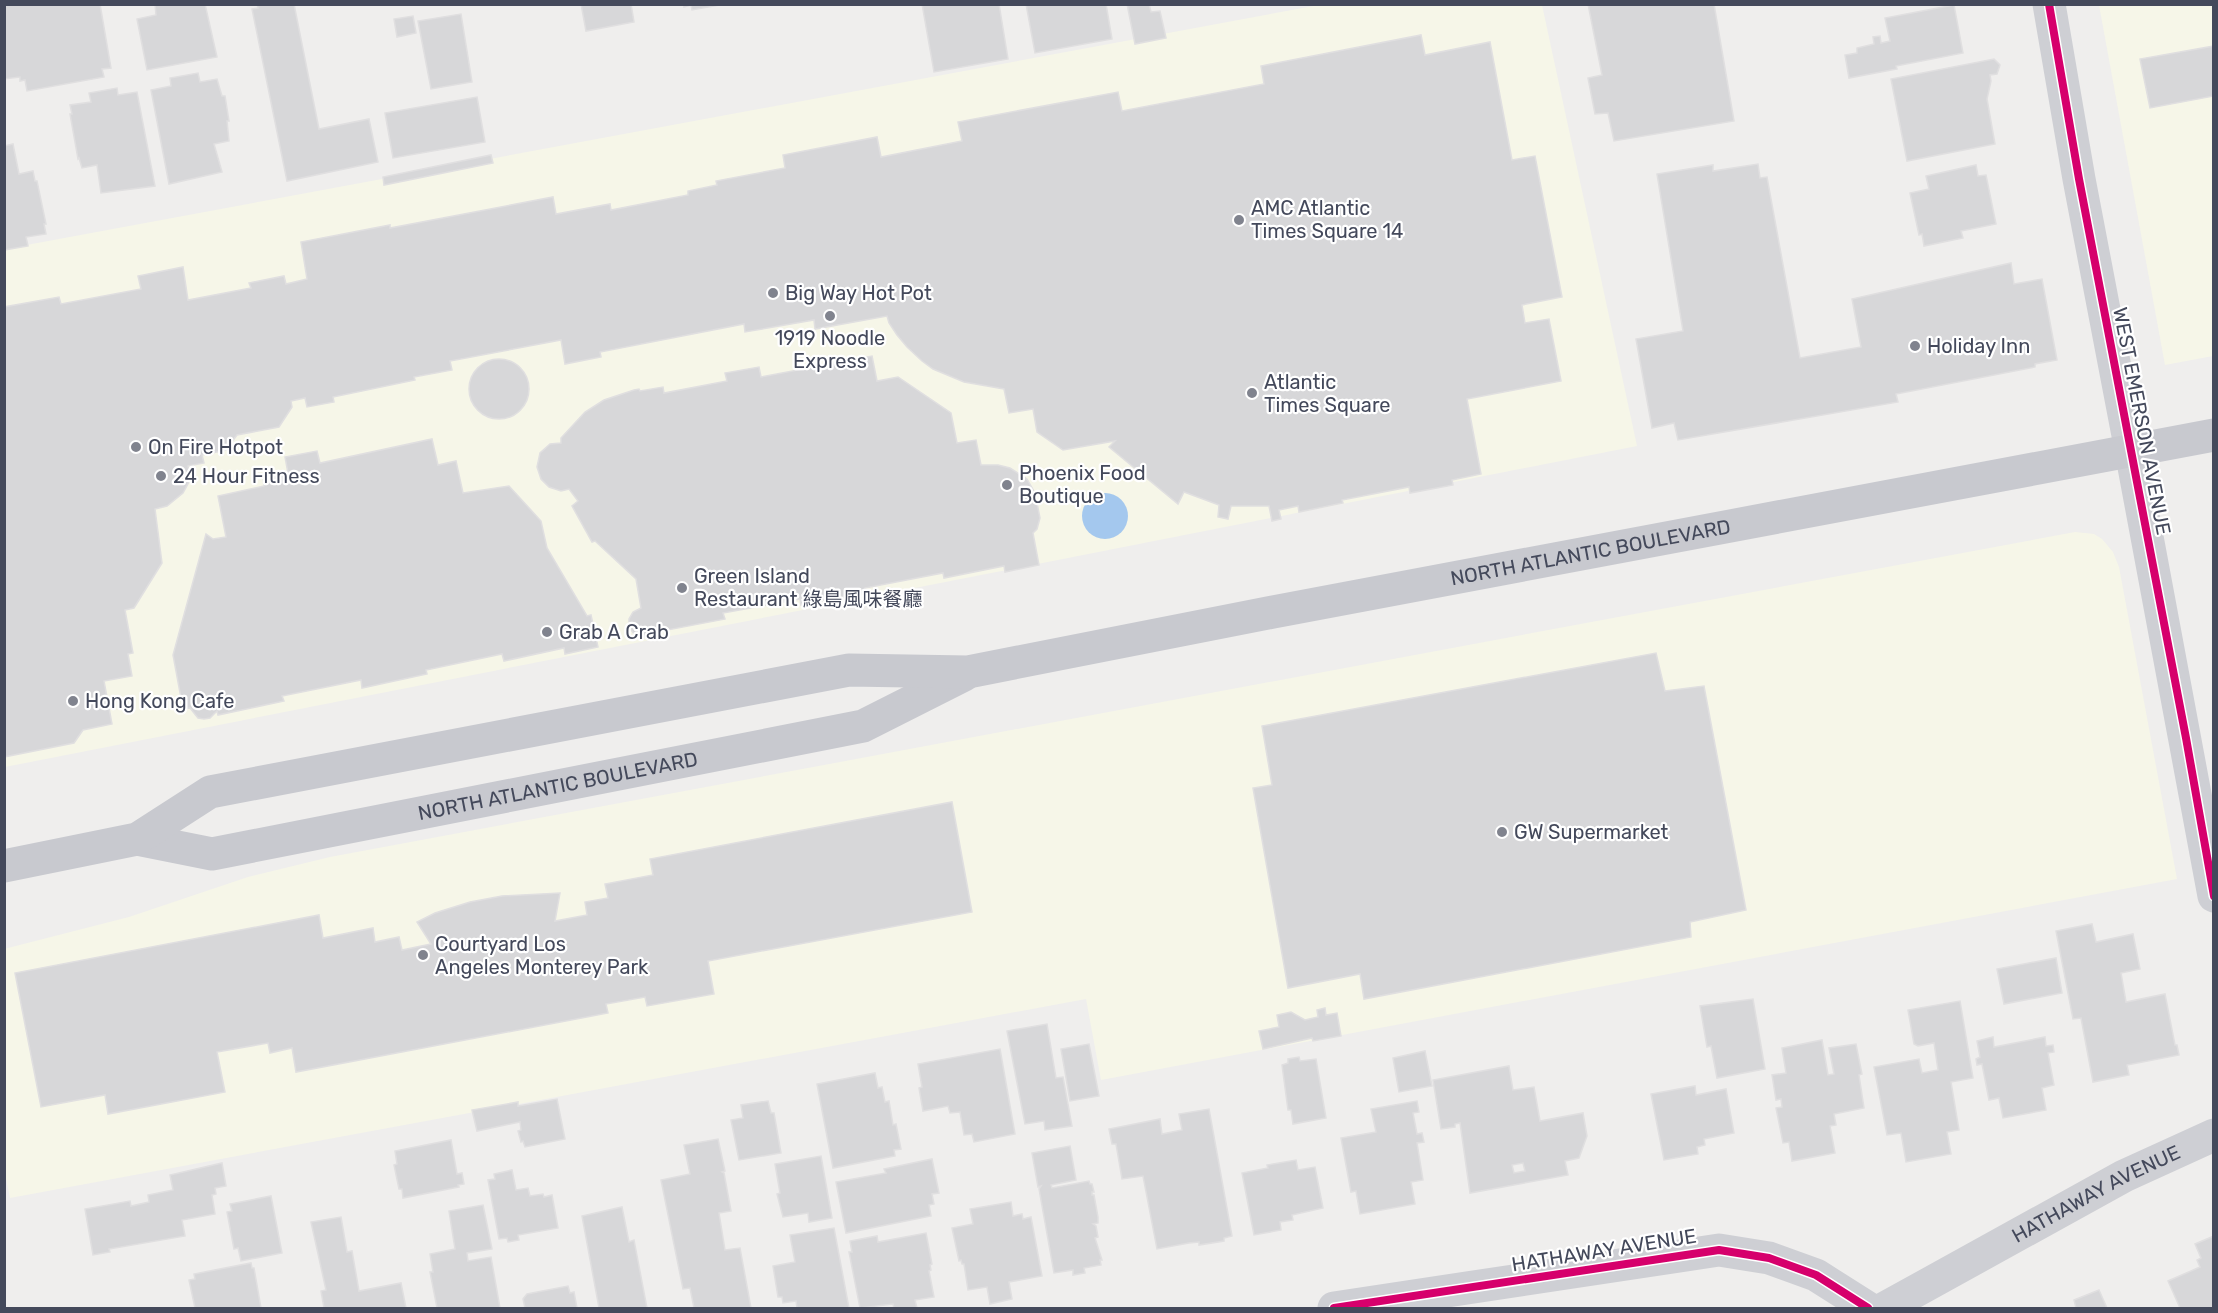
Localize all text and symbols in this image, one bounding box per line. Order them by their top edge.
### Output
place label: AMC Atlantic Times Square 14 [1251,196,1403,243]
marker: AMC Atlantic Times Square 14 [1232,213,1246,227]
place label: Big Way Hot Pot [785,281,932,305]
marker: Big Way Hot Pot [766,286,780,300]
street label: WEST EMERSON AVENUE [2108,305,2176,537]
marker: 1919 Noodle Express [823,309,837,323]
place label: 1919 Noodle Express [775,326,885,373]
place label: Holiday Inn [1927,334,2030,358]
marker: Holiday Inn [1908,339,1922,353]
place label: Atlantic Times Square [1264,370,1391,417]
marker: Atlantic Times Square [1245,386,1259,400]
place label: On Fire Hotpot [148,435,283,459]
marker: On Fire Hotpot [129,440,143,454]
place label: Phoenix Food Boutique [1019,461,1146,508]
place label: 24 Hour Fitness [173,464,320,488]
marker: 24 Hour Fitness [154,469,168,483]
marker: Phoenix Food Boutique [1000,478,1014,492]
street label: NORTH ATLANTIC BOULEVARD [1448,514,1733,590]
place label: Green Island Restaurant 綠島風味餐廳 [694,564,922,611]
marker: Green Island Restaurant 綠島風味餐廳 [675,581,689,595]
place label: Grab A Crab [559,620,669,644]
marker: Grab A Crab [540,625,554,639]
place label: Hong Kong Cafe [85,689,235,713]
marker: Hong Kong Cafe [66,694,80,708]
street label: NORTH ATLANTIC BOULEVARD [416,747,700,825]
place label: GW Supermarket [1514,820,1669,844]
marker: GW Supermarket [1495,825,1509,839]
place label: Courtyard Los Angeles Monterey Park [435,932,649,979]
marker: Courtyard Los Angeles Monterey Park [416,948,430,962]
street label: HATHAWAY AVENUE [2007,1140,2184,1248]
street label: HATHAWAY AVENUE [1510,1224,1698,1276]

